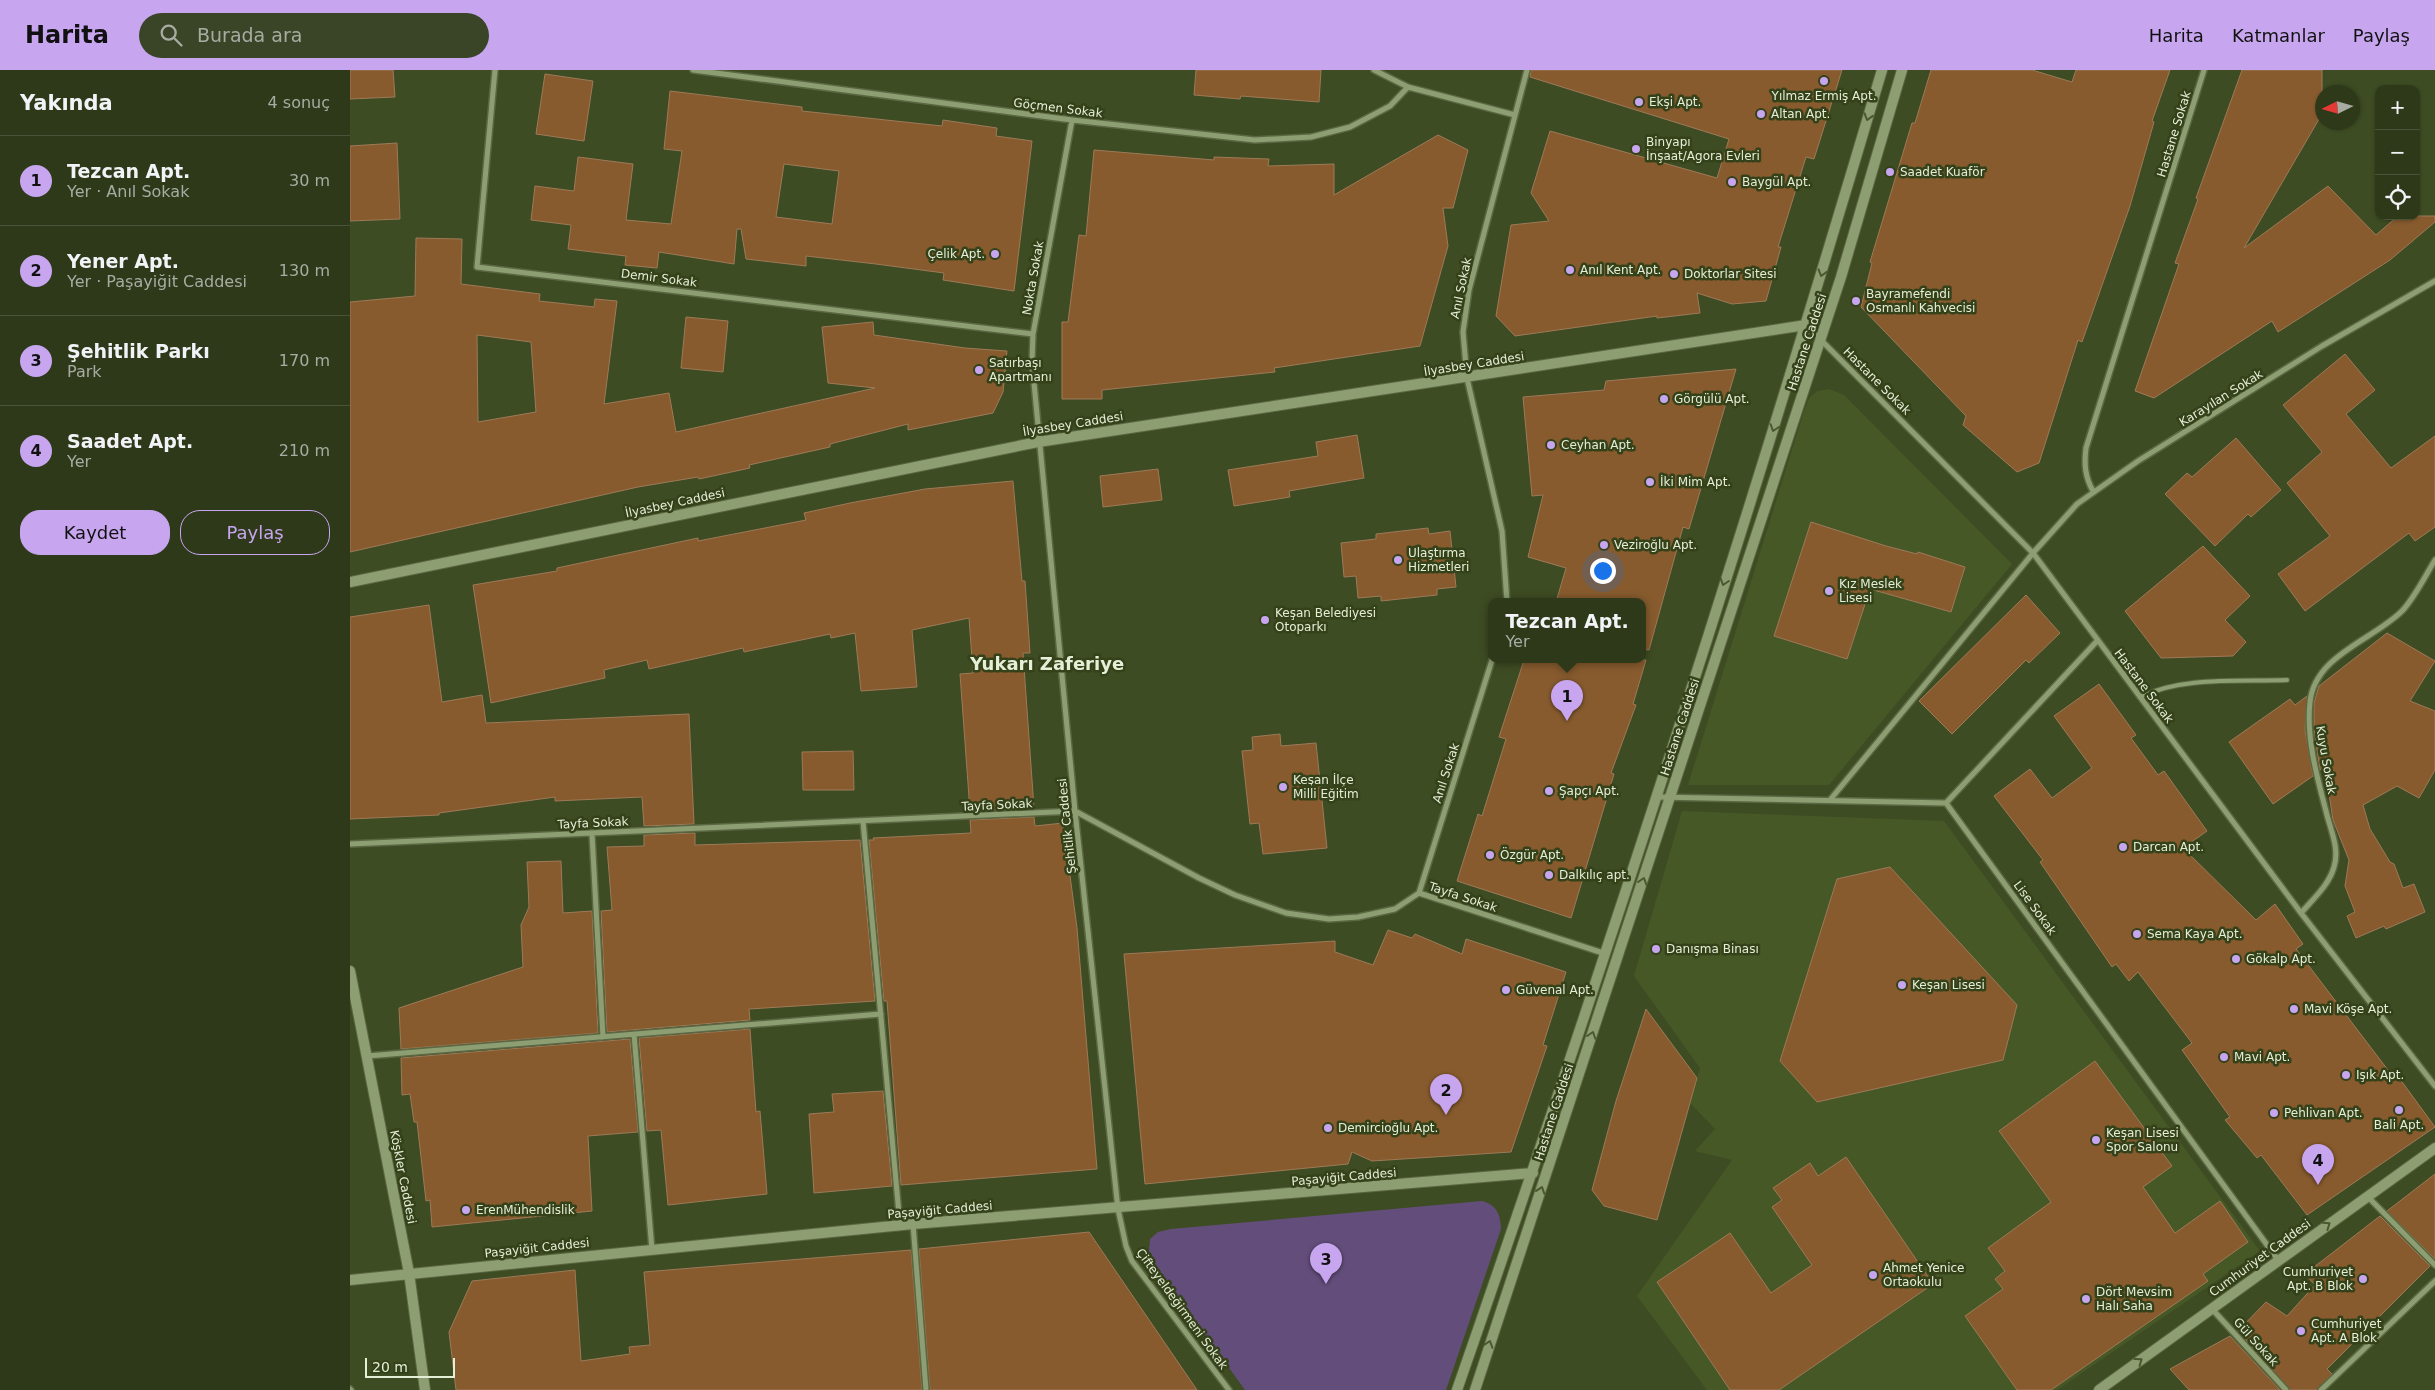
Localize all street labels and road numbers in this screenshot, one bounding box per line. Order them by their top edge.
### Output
street label: Hastane Sokak [2154,89,2194,179]
street label: Göçmen Sokak [1013,96,1103,120]
street label: Nokta Sokak [1020,240,1046,316]
street label: Anıl Sokak [1448,256,1474,320]
street label: Demir Sokak [620,266,698,290]
street label: Hastane Caddesi [1785,292,1829,392]
street label: Hastane Sokak [1840,344,1914,418]
street label: İlyasbey Caddesi [1423,348,1525,379]
street label: Karayılan Sokak [2177,367,2265,429]
street label: İlyasbey Caddesi [1022,408,1124,439]
street label: İlyasbey Caddesi [624,485,726,520]
street label: Hastane Sokak [2111,646,2177,726]
street label: Hastane Caddesi [1658,677,1702,777]
street label: Kuyu Sokak [2313,725,2339,795]
street label: Anıl Sokak [1430,741,1462,805]
street label: Şehitlik Caddesi [1055,778,1079,874]
street label: Tayfa Sokak [960,796,1033,814]
street label: Tayfa Sokak [556,814,629,832]
street label: Lise Sokak [2011,878,2059,938]
street label: Tayfa Sokak [1426,879,1499,915]
street label: Hastane Caddesi [1532,1062,1576,1162]
street label: Köşkler Caddesi [387,1129,419,1225]
street label: Paşayiğit Caddesi [1291,1165,1397,1189]
street label: Paşayiğit Caddesi [887,1198,993,1222]
street label: Cumhuriyet Caddesi [2206,1216,2314,1300]
street label: Paşayiğit Caddesi [484,1236,590,1260]
street label: Çifteyeldeğirmeni Sokak [1133,1246,1231,1372]
street label: Gül Sokak [2231,1315,2281,1369]

